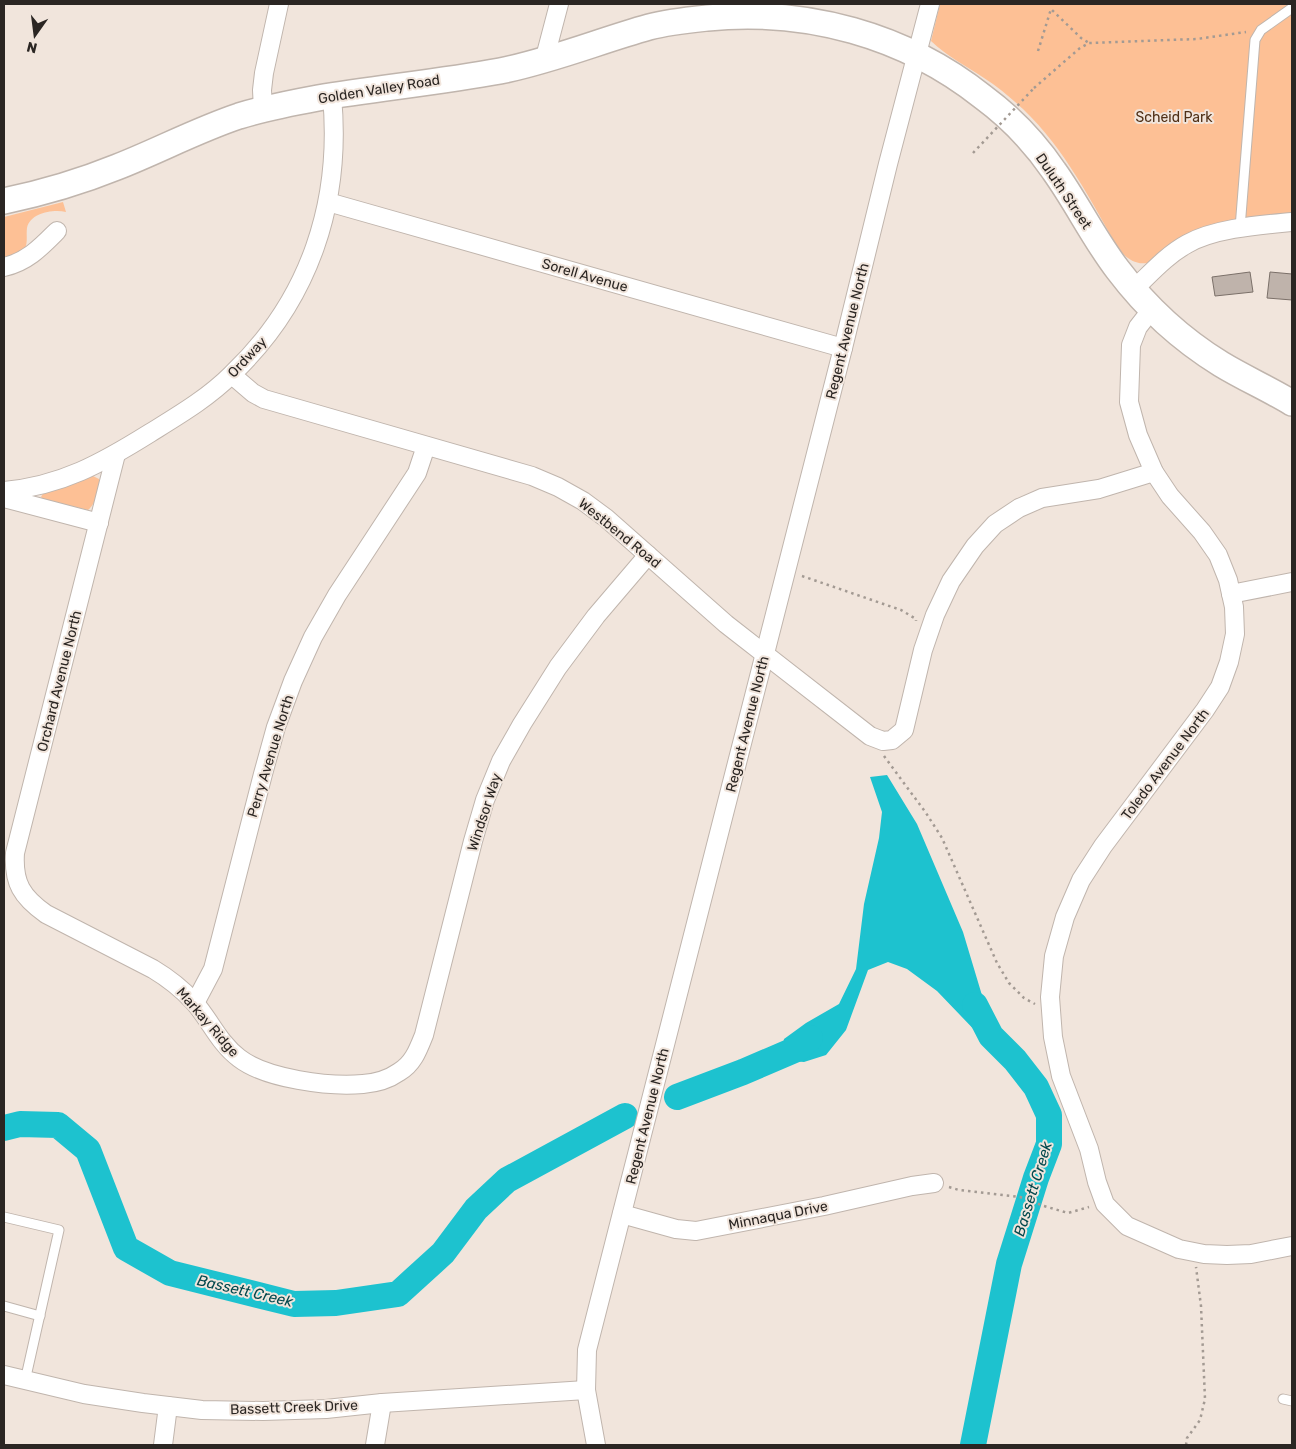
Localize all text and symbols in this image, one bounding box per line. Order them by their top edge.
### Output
north arrow [10,10,60,60]
text: N [25,38,39,57]
street label: Golden Valley Road [317,71,441,108]
park label: Scheid Park [1135,109,1213,126]
street label: Duluth Street [1032,150,1095,233]
street label: Sorell Avenue [540,255,630,296]
street label: Regent Avenue North [822,261,873,401]
street label: Ordway [224,333,271,381]
street label: Westbend Road [575,495,664,572]
street label: Orchard Avenue North [34,609,85,753]
street label: Regent Avenue North [722,654,773,794]
street label: Perry Avenue North [244,693,297,820]
street label: Toledo Avenue North [1118,705,1213,823]
street label: Windsor Way [464,771,505,853]
street label: Markay Ridge [173,984,243,1061]
street label: Regent Avenue North [622,1046,673,1186]
water label: Bassett Creek [1010,1139,1056,1238]
street label: Minnaqua Drive [727,1197,829,1233]
water label: Bassett Creek [195,1271,295,1311]
street label: Bassett Creek Drive [230,1397,358,1418]

